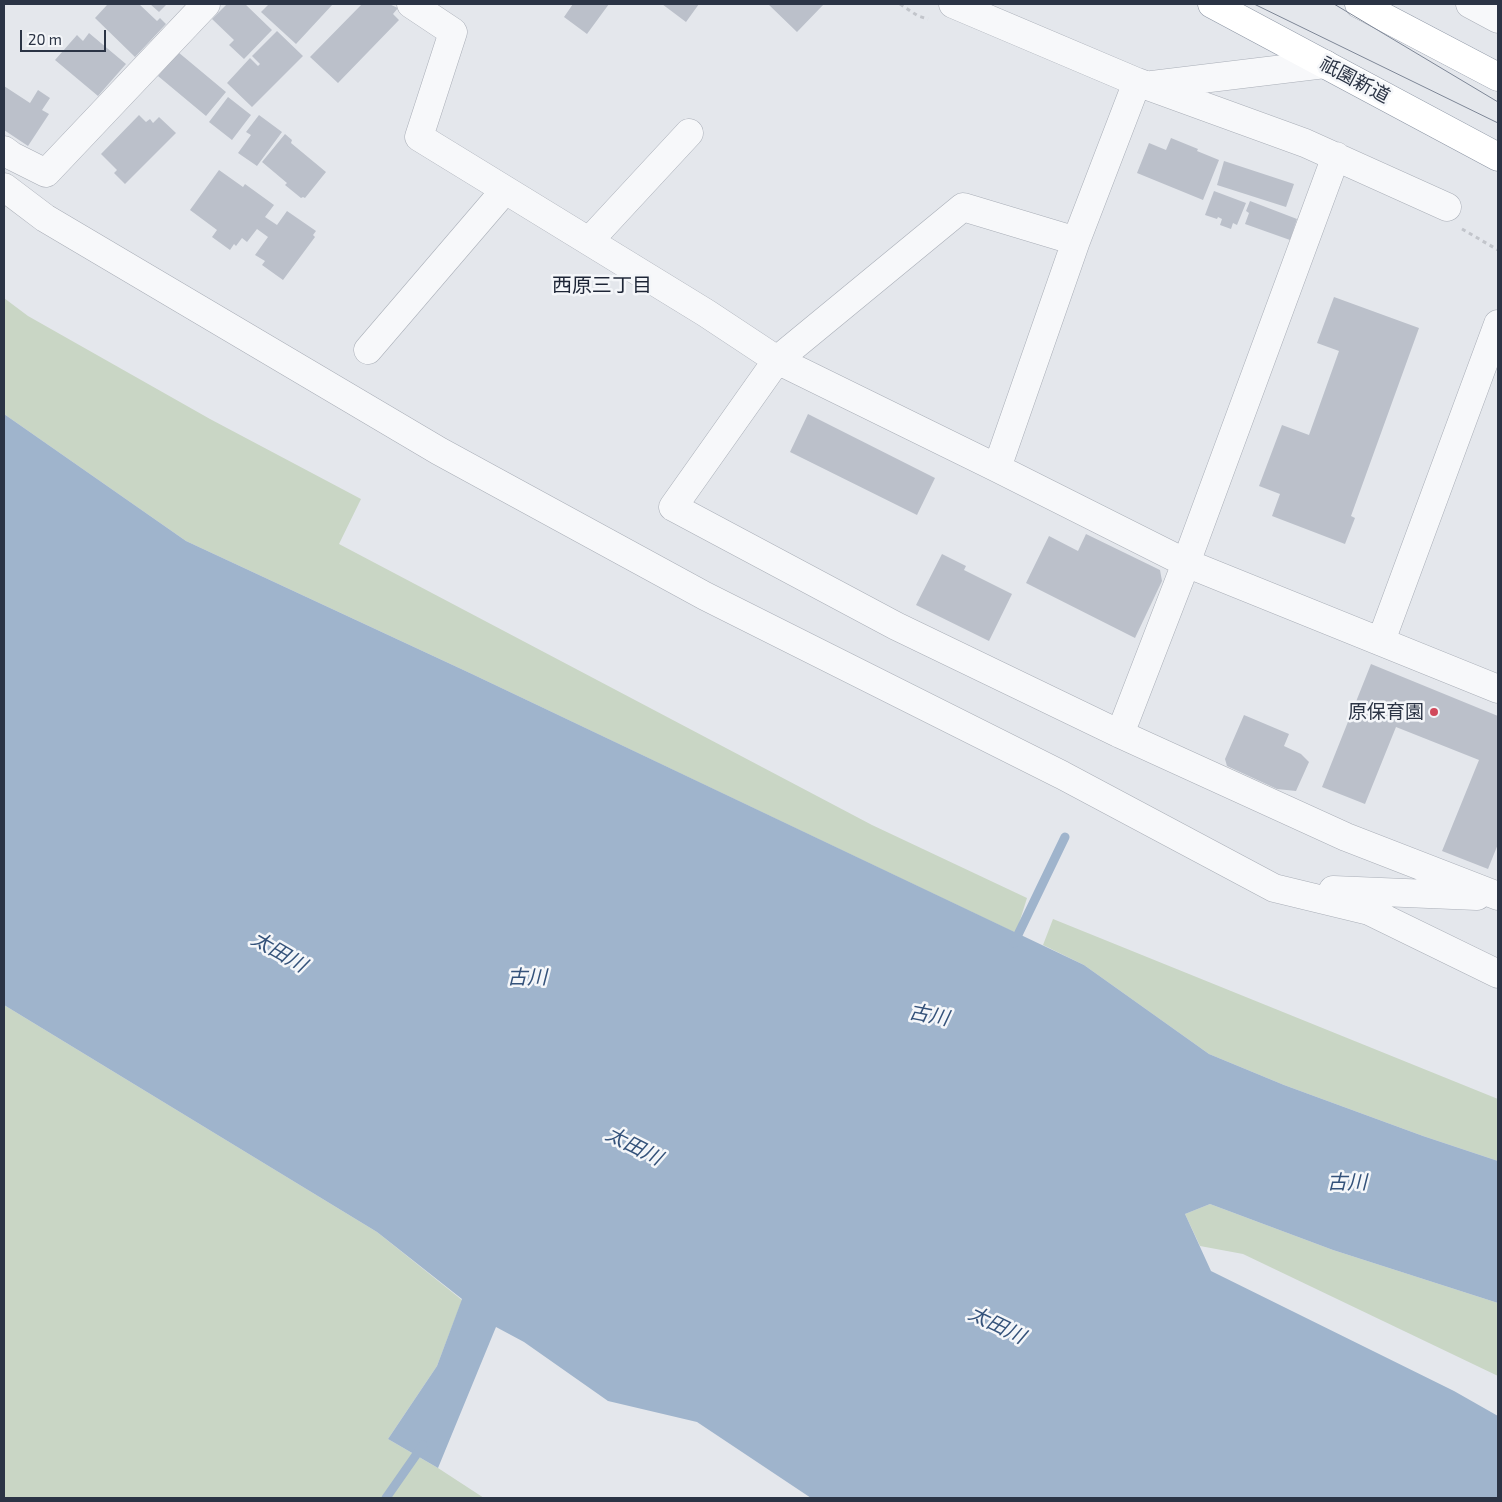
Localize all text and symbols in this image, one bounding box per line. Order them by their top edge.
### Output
scale bar [22,20,109,52]
text: 20 m [28,30,62,48]
street label: 祇園新道 [1316,52,1394,108]
district label: 西原三丁目 [552,273,652,297]
place label: 原保育園 [1348,701,1424,723]
marker: 原保育園 [1428,706,1440,718]
water label: 太田川 [247,927,311,977]
water label: 古川 [507,965,547,989]
water label: 古川 [907,999,951,1031]
water label: 太田川 [602,1122,666,1170]
water label: 古川 [1327,1170,1367,1194]
water label: 太田川 [965,1301,1029,1349]

